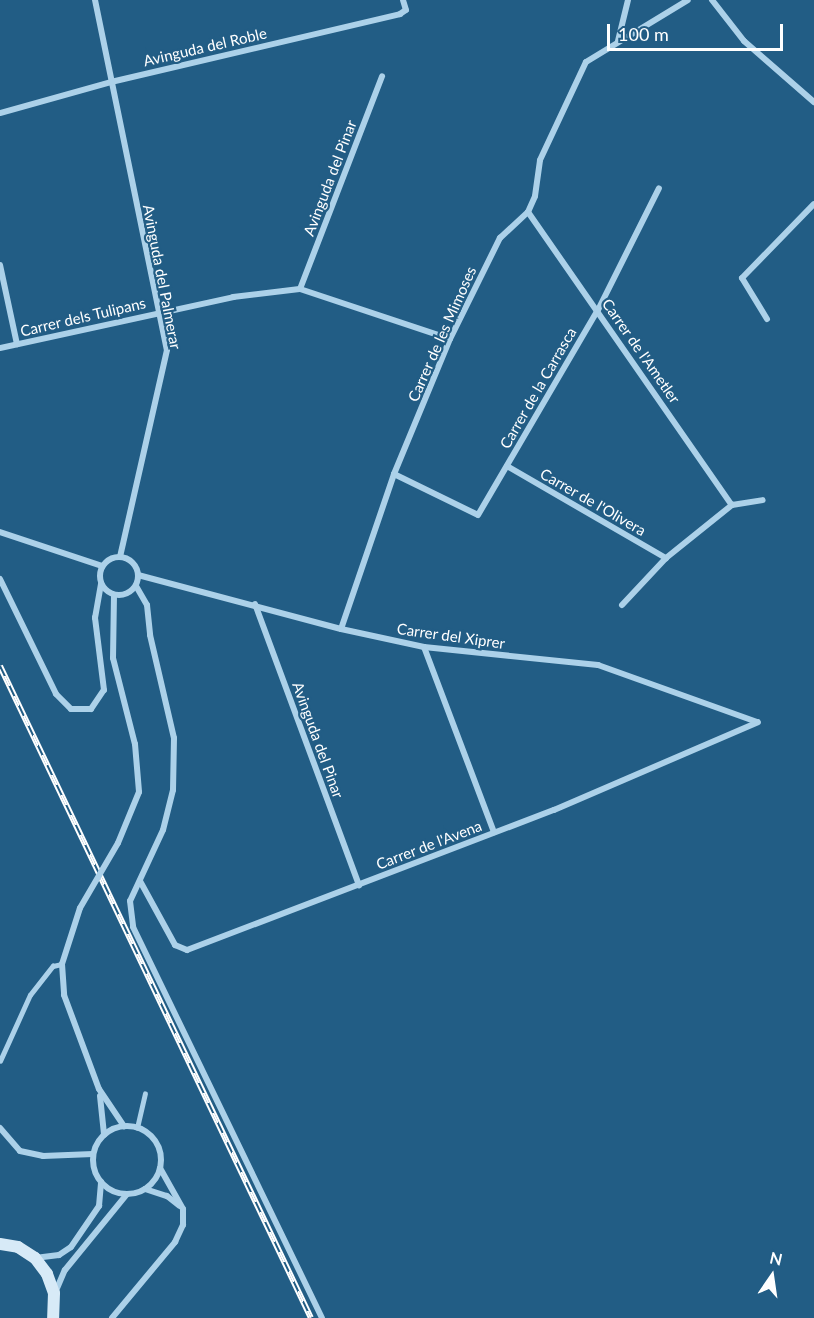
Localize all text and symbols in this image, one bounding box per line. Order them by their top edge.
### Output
scale bar [610,12,786,50]
text: 100 m [618,23,669,45]
street label: Avinguda del Roble [142,24,268,70]
street label: Avinguda del Pinar [300,118,360,238]
street label: Avinguda del Palmerar [139,203,185,351]
street label: Carrer de les Mimoses [404,263,480,405]
street label: Carrer dels Tulipans [18,294,148,340]
street label: Carrer de l'Ametler [598,295,684,407]
street label: Carrer de la Carrasca [496,324,580,452]
street label: Carrer de l'Olivera [537,464,649,540]
street label: Carrer del Xiprer [396,619,506,653]
street label: Avinguda del Pinar [289,679,347,801]
street label: Carrer de l'Avena [373,817,485,873]
north arrow [742,1246,802,1306]
text: N [768,1247,784,1269]

